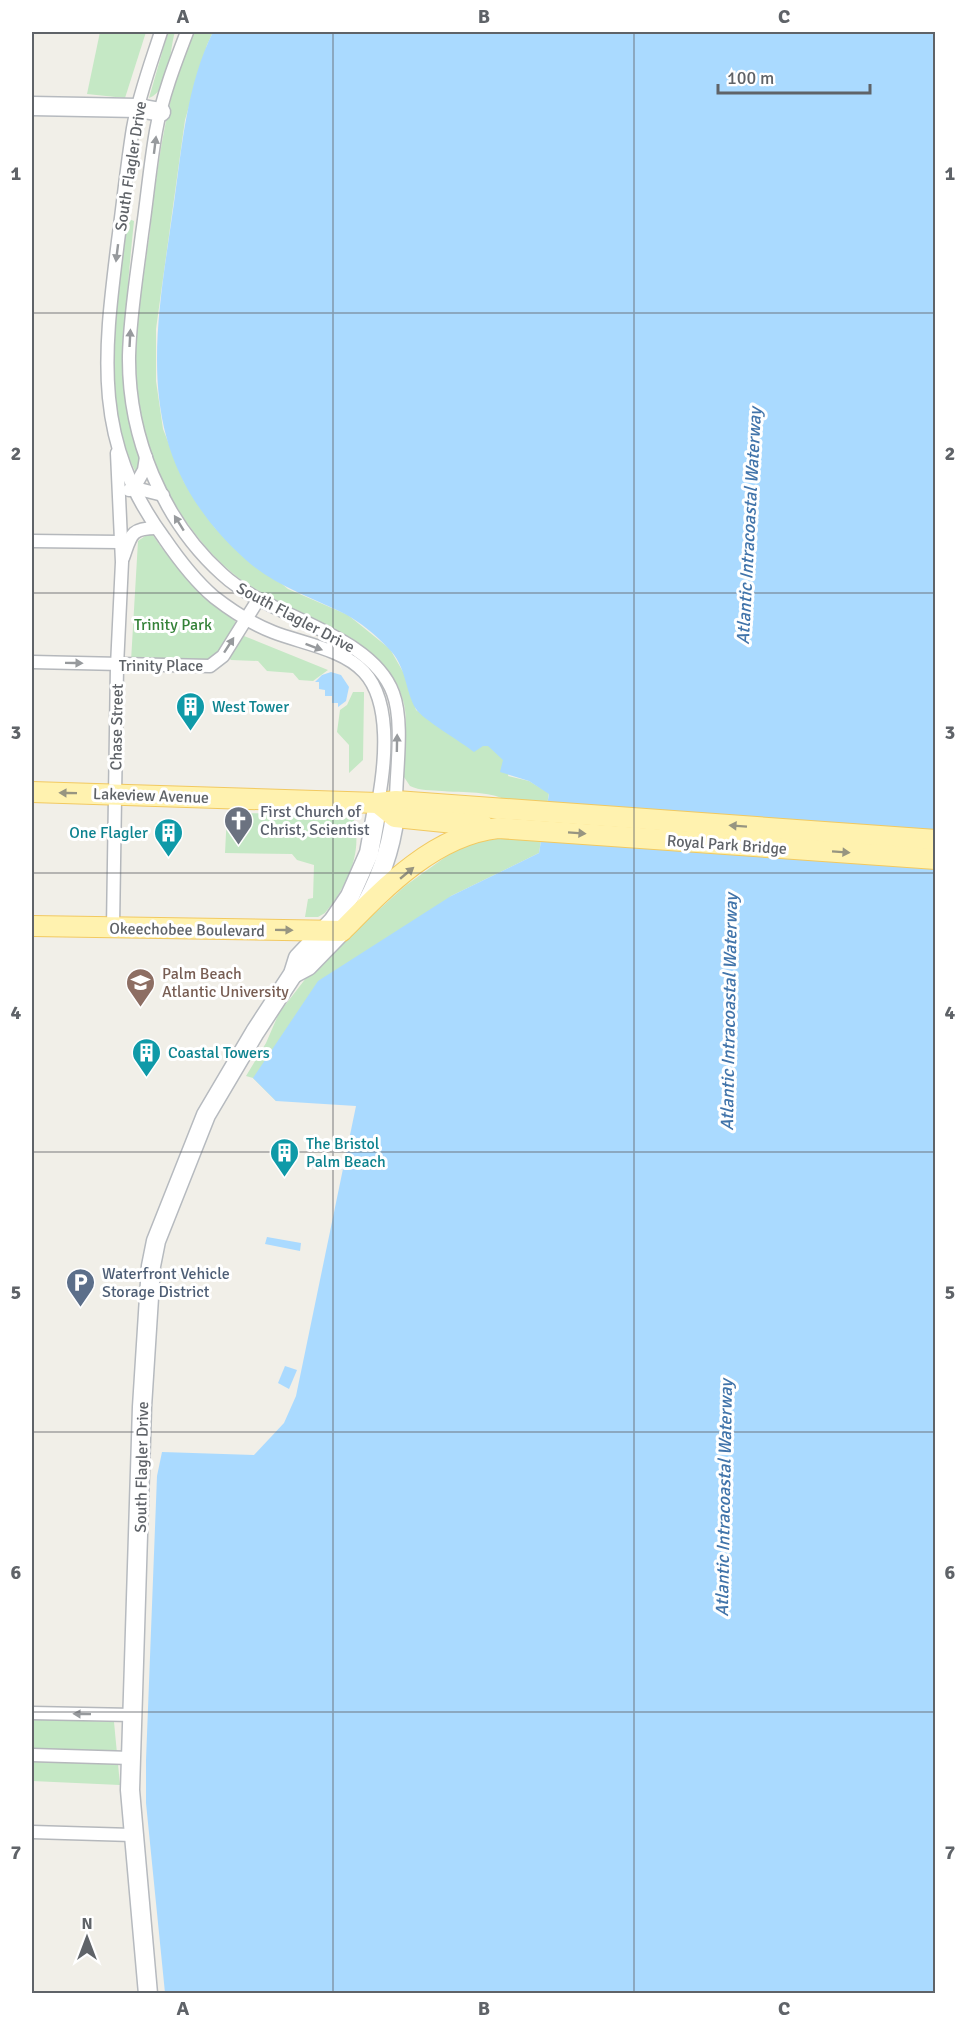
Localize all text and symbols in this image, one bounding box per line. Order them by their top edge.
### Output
text: A [177,4,190,29]
text: B [478,4,490,29]
text: C [778,4,790,29]
scale bar [718,57,870,95]
text: 100 m [727,67,774,89]
street label: South Flagler Drive [111,100,151,232]
one-way arrow [150,135,159,154]
text: 1 [11,161,22,186]
text: 1 [945,161,956,186]
one-way arrow [112,244,121,263]
one-way arrow [126,329,135,348]
water label: Atlantic Intracoastal Waterway [732,404,766,645]
text: 2 [11,441,21,466]
text: 2 [945,441,955,466]
one-way arrow [174,515,185,531]
street label: South Flagler Drive [233,578,358,657]
park label: Trinity Park [134,615,212,635]
one-way arrow [224,637,235,654]
one-way arrow [305,643,323,652]
street label: Trinity Place [119,656,203,676]
one-way arrow [65,658,84,668]
street label: Chase Street [106,683,128,771]
building icon: West Tower [175,690,207,732]
place label: West Tower [212,697,289,717]
text: 3 [11,720,21,745]
text: 3 [945,720,955,745]
one-way arrow [392,734,402,753]
street label: Lakeview Avenue [93,784,209,808]
one-way arrow [59,788,78,797]
place label: First Church of Christ, Scientist [260,802,370,840]
church icon: First Church of Christ, Scientist [223,804,255,846]
building icon: One Flagler [153,816,185,858]
one-way arrow [728,821,747,831]
place label: One Flagler [69,823,148,843]
one-way arrow [567,828,586,838]
street label: Royal Park Bridge [666,831,788,859]
one-way arrow [832,847,851,857]
one-way arrow [399,866,415,879]
water label: Atlantic Intracoastal Waterway [716,891,742,1131]
street label: Okeechobee Boulevard [109,919,265,941]
one-way arrow [274,925,293,935]
place label: Palm Beach Atlantic University [162,964,289,1002]
school or university icon: Palm Beach Atlantic University [125,966,157,1008]
text: 4 [11,1000,22,1025]
text: 4 [945,1000,956,1025]
building icon: Coastal Towers [131,1036,163,1078]
place label: Coastal Towers [168,1043,270,1063]
place label: The Bristol Palm Beach [306,1134,386,1172]
building icon: The Bristol Palm Beach [269,1136,301,1178]
place label: Waterfront Vehicle Storage District [102,1264,230,1302]
parking icon: Waterfront Vehicle Storage District [65,1266,97,1308]
text: 5 [11,1280,21,1305]
text: 5 [945,1280,955,1305]
water label: Atlantic Intracoastal Waterway [711,1377,737,1617]
street label: South Flagler Drive [131,1401,153,1533]
text: 6 [11,1560,22,1585]
text: 6 [945,1560,956,1585]
one-way arrow [73,1709,92,1719]
text: 7 [11,1840,22,1865]
text: 7 [945,1840,956,1865]
north arrow [57,1908,117,1968]
text: N [81,1914,93,1934]
text: A [177,1996,190,2021]
text: B [478,1996,490,2021]
text: C [778,1996,790,2021]

